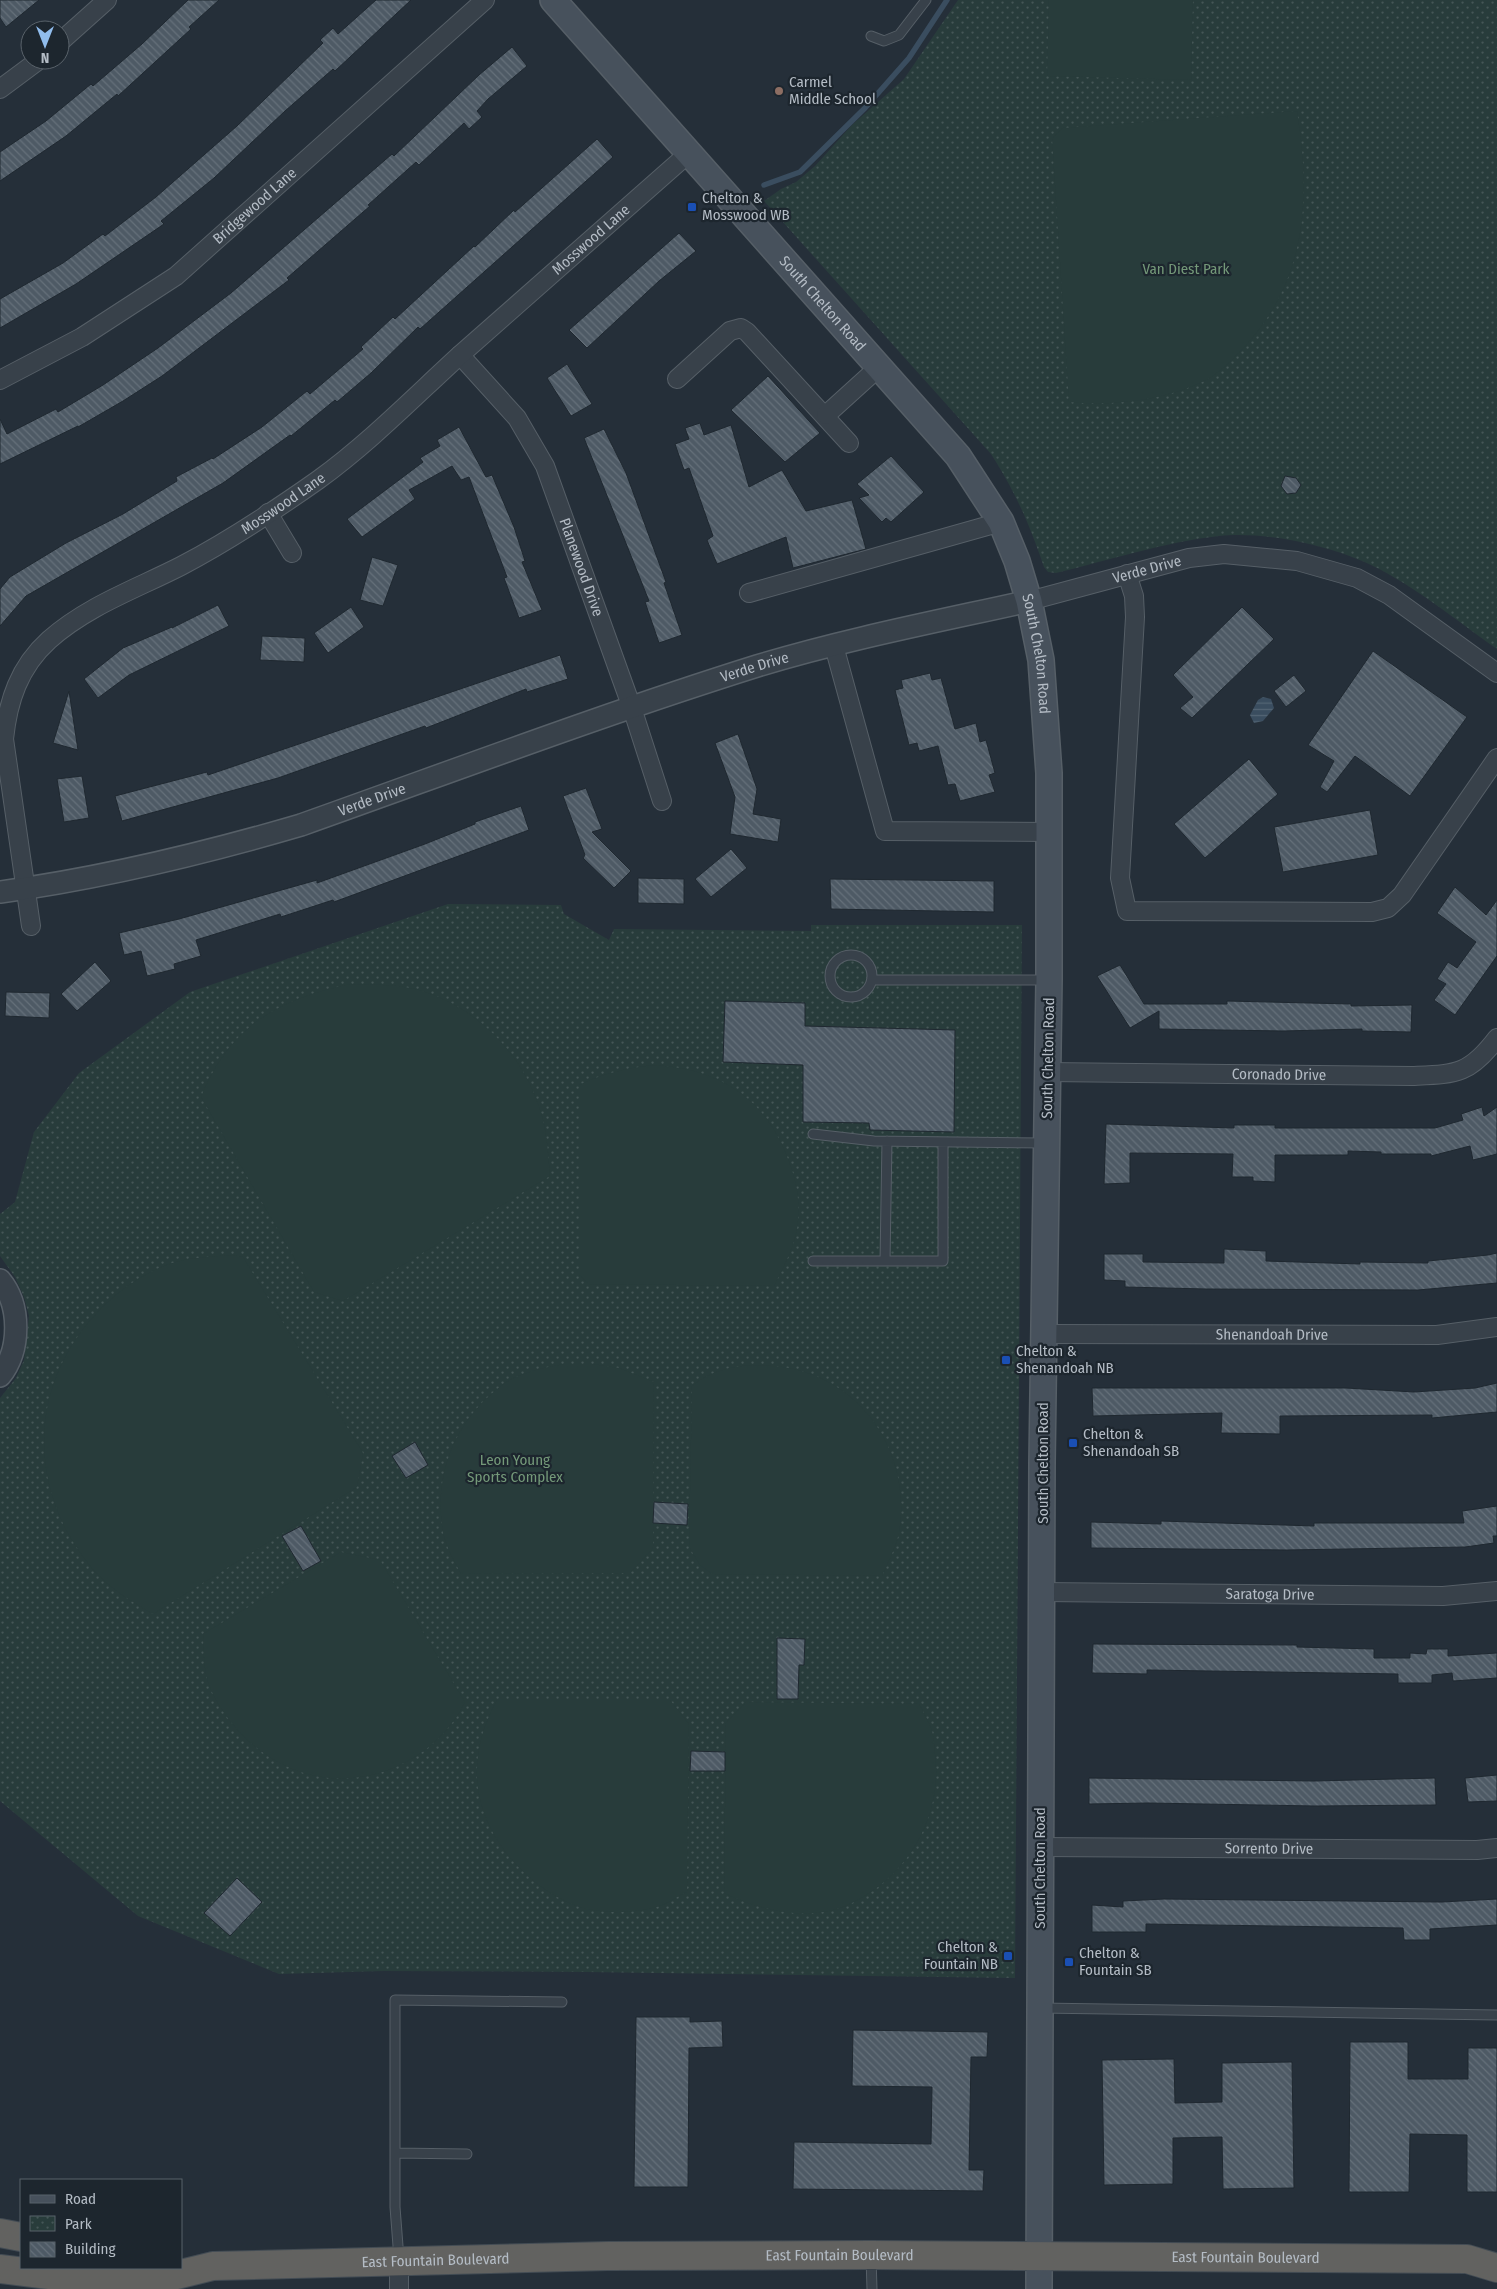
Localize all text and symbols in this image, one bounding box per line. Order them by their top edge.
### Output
north arrow [20,20,70,70]
text: N [41,49,49,66]
place label: Carmel Middle School [789,73,876,108]
marker: Carmel Middle School [773,85,785,97]
street label: Bridgewood Lane [209,164,300,248]
place label: Chelton & Mosswood WB [702,189,790,224]
street label: Mosswood Lane [548,201,634,278]
marker: Chelton & Mosswood WB [686,201,698,213]
street label: South Chelton Road [776,252,870,355]
park label: Van Diest Park [1142,260,1230,278]
street label: Mosswood Lane [238,469,329,538]
street label: Planewood Drive [555,516,607,619]
street label: Verde Drive [1111,552,1183,587]
street label: South Chelton Road [1018,591,1054,714]
street label: Verde Drive [718,648,791,686]
street label: Verde Drive [336,779,408,820]
street label: South Chelton Road [1038,997,1058,1119]
street label: Coronado Drive [1232,1065,1326,1084]
street label: Shenandoah Drive [1216,1325,1328,1344]
place label: Chelton & Shenandoah NB [1016,1342,1114,1377]
marker: Chelton & Shenandoah NB [1000,1354,1012,1366]
street label: South Chelton Road [1034,1402,1052,1524]
place label: Chelton & Shenandoah SB [1083,1425,1179,1460]
marker: Chelton & Shenandoah SB [1067,1437,1079,1449]
park label: Leon Young Sports Complex [467,1451,563,1486]
street label: Saratoga Drive [1225,1585,1315,1604]
street label: South Chelton Road [1031,1807,1049,1929]
street label: Sorrento Drive [1225,1839,1313,1858]
place label: Chelton & Fountain NB [924,1938,998,1973]
place label: Chelton & Fountain SB [1079,1944,1152,1979]
marker: Chelton & Fountain NB [1002,1950,1014,1962]
marker: Chelton & Fountain SB [1063,1956,1075,1968]
legend [20,2179,182,2269]
text: Road [65,2190,96,2208]
text: Park [65,2215,92,2233]
text: Building [65,2240,116,2258]
street label: East Fountain Boulevard [765,2246,914,2264]
street label: East Fountain Boulevard [1171,2248,1320,2267]
street label: East Fountain Boulevard [361,2249,510,2271]

